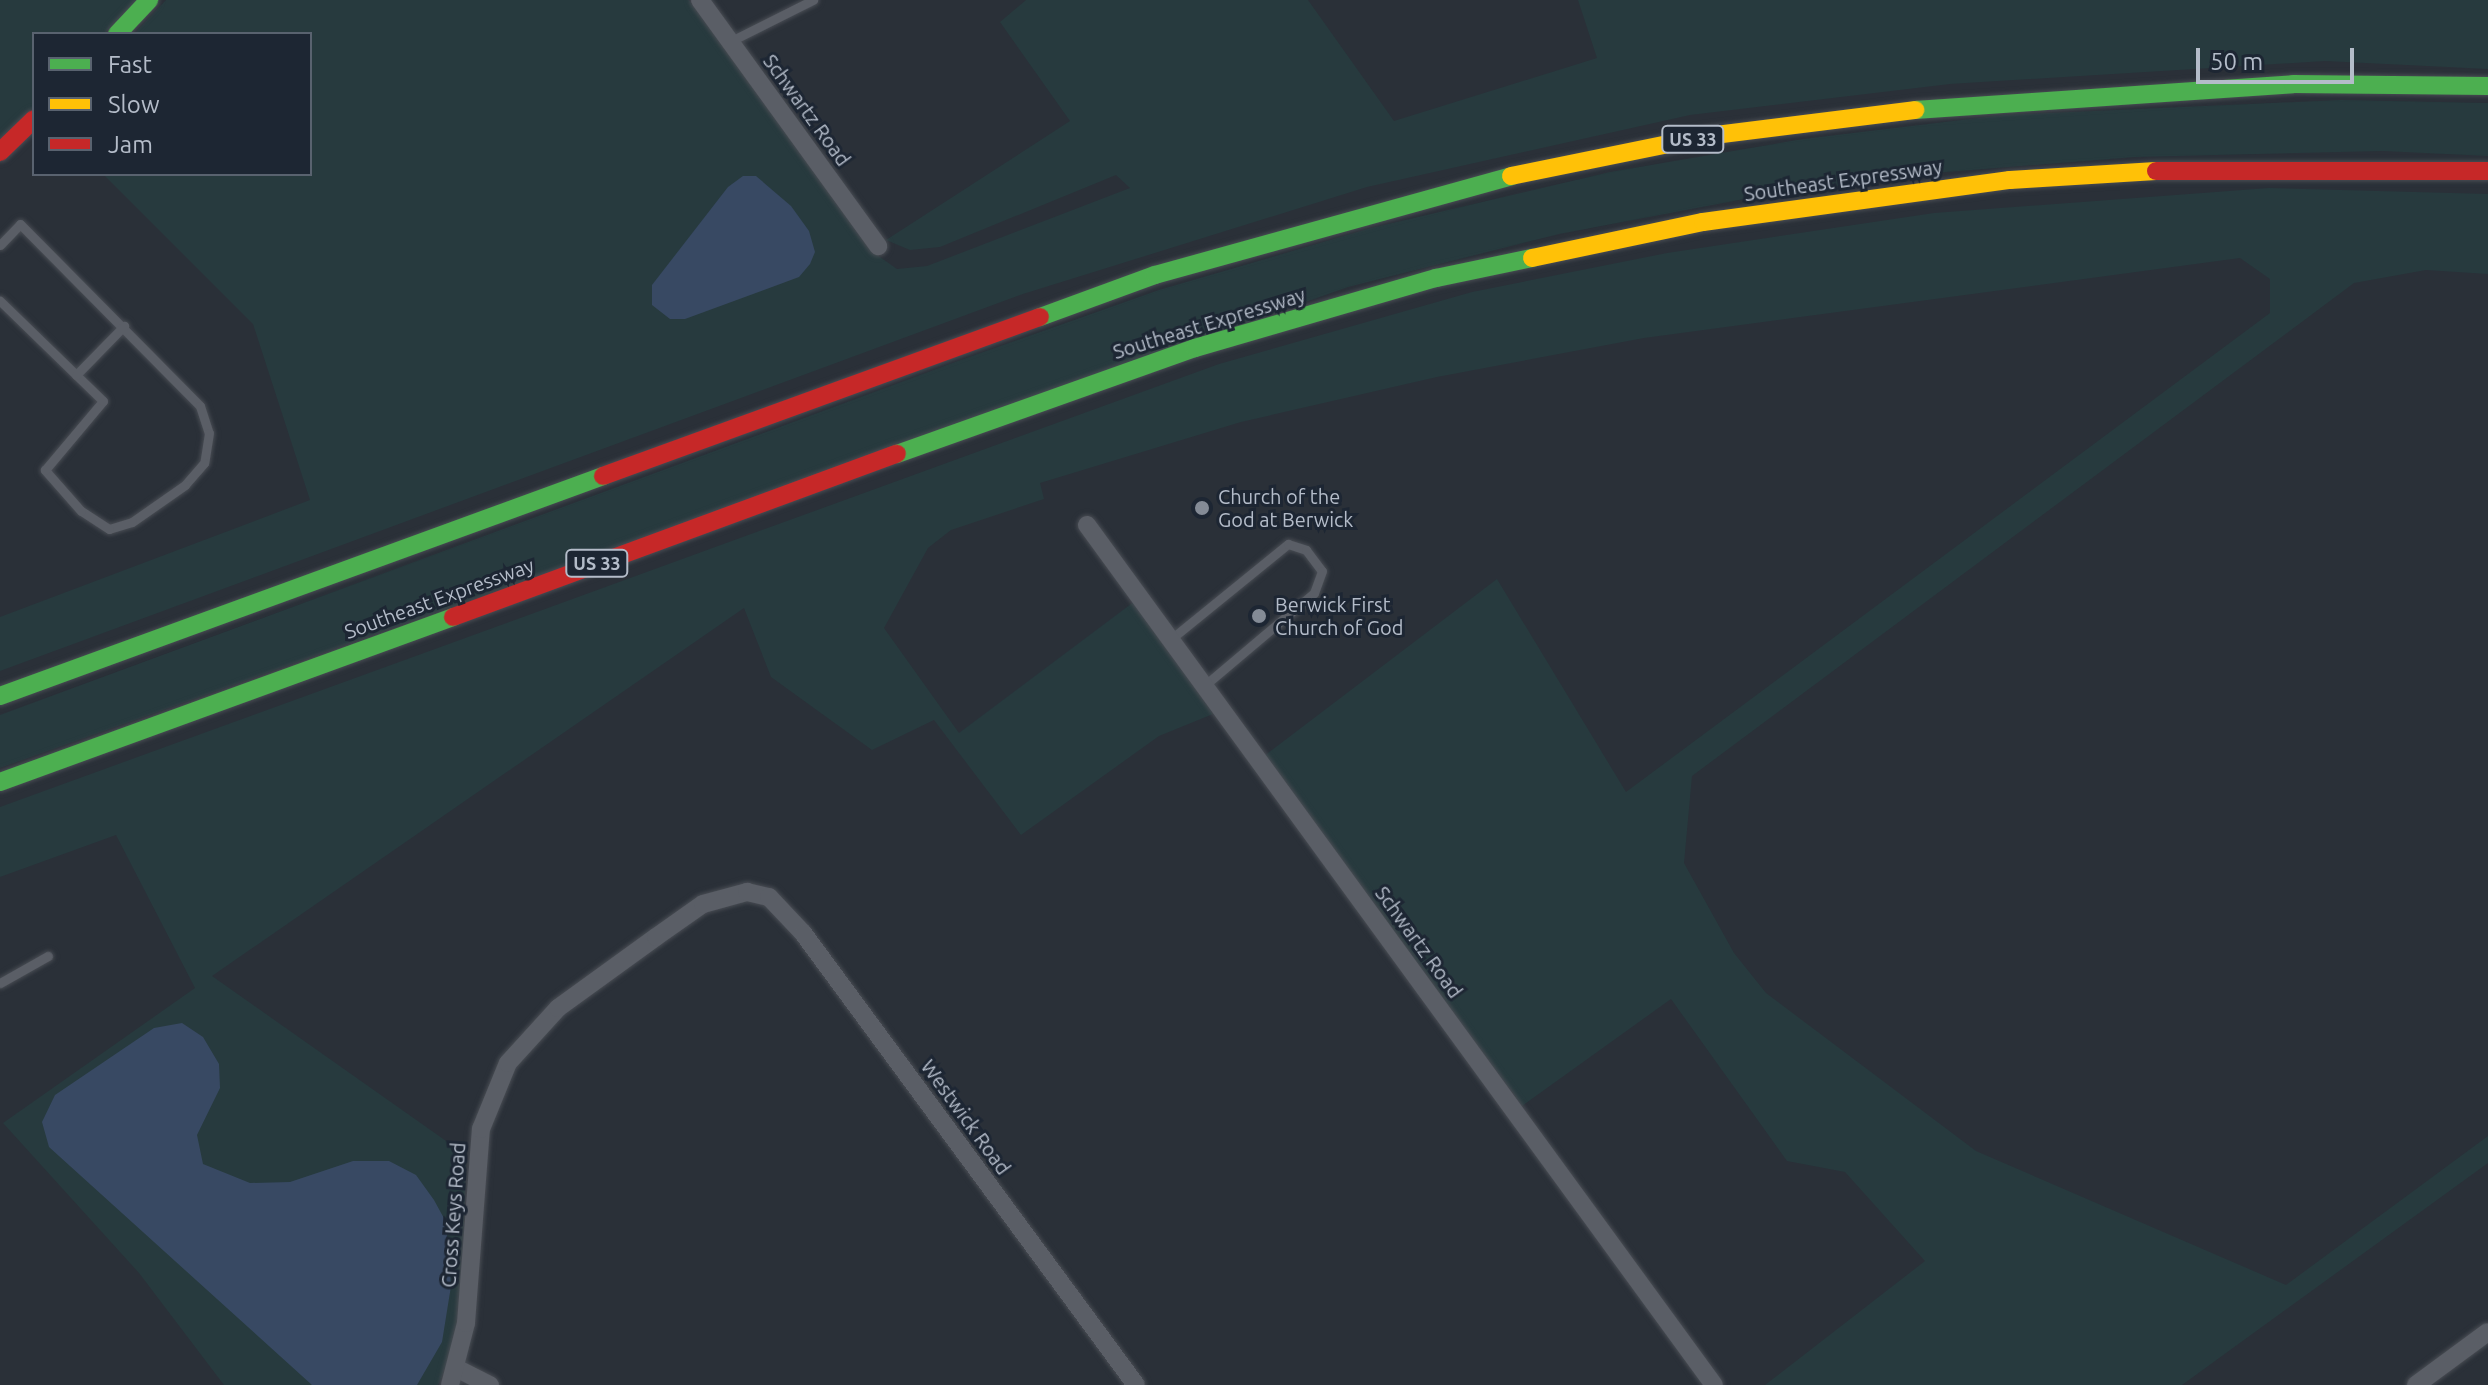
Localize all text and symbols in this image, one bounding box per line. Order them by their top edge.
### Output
legend [32,32,312,176]
scale bar [2200,32,2358,82]
text: 50 m [2210,48,2263,75]
street label: Schwartz Road [758,49,856,171]
text: Fast [108,51,152,78]
text: Slow [108,91,160,118]
road number: US 33 [1661,125,1725,153]
text: Jam [108,131,153,158]
street label: Southeast Expressway [1742,154,1944,206]
street label: Southeast Expressway [1110,282,1308,364]
place label: Church of the God at Berwick [1218,484,1353,531]
marker: Church of the God at Berwick [1193,499,1211,517]
road number: US 33 [565,549,629,577]
street label: Southeast Expressway [341,553,537,643]
place label: Berwick First Church of God [1275,592,1404,639]
marker: Berwick First Church of God [1250,607,1268,625]
street label: Schwartz Road [1370,881,1468,1003]
street label: Westwick Road [916,1055,1016,1179]
street label: Cross Keys Road [436,1142,470,1288]

